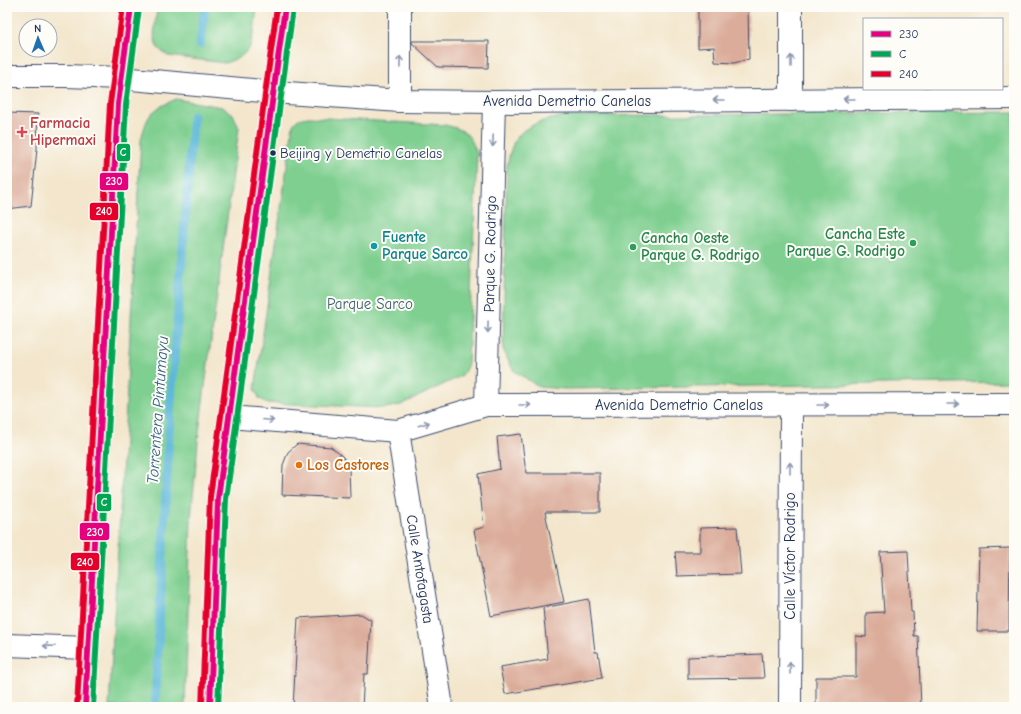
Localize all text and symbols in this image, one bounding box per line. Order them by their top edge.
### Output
north arrow [18,18,58,58]
legend [863,18,1003,90]
text: N [34,22,41,35]
text: 230 [899,27,919,41]
text: C [899,47,906,61]
one-way arrow [787,55,795,68]
one-way arrow [396,56,404,69]
text: 240 [899,67,918,81]
street label: Avenida Demetrio Canelas [483,92,651,110]
one-way arrow [843,95,856,103]
one-way arrow [713,97,726,104]
place label: Farmacia Hipermaxi [30,114,96,149]
marker: Farmacia Hipermaxi [17,127,27,137]
one-way arrow [489,134,497,147]
line badge: C [116,143,131,162]
place label: Beijing y Demetrio Canelas [280,145,442,162]
text: C [120,146,127,159]
marker: Beijing y Demetrio Canelas [268,148,278,158]
line badge: 230 [99,172,129,191]
text: 230 [105,175,123,188]
street label: Parque G. Rodrigo [480,195,500,313]
line badge: 240 [89,202,119,221]
text: 240 [96,205,112,218]
place label: Cancha Este Parque G. Rodrigo [786,225,905,260]
place label: Fuente Parque Sarco [382,228,468,263]
place label: Cancha Oeste Parque G. Rodrigo [641,229,760,264]
marker: Cancha Este Parque G. Rodrigo [908,238,918,248]
marker: Fuente Parque Sarco [369,241,379,251]
marker: Cancha Oeste Parque G. Rodrigo [628,242,638,252]
park label: Parque Sarco [327,295,413,313]
one-way arrow [484,320,492,333]
water label: Torrentera Pintumayu [144,335,172,485]
street label: Avenida Demetrio Canelas [595,396,763,414]
one-way arrow [946,400,959,408]
one-way arrow [518,401,531,409]
one-way arrow [816,401,829,409]
one-way arrow [261,416,274,423]
one-way arrow [418,420,431,427]
place label: Los Castores [307,456,389,474]
marker: Los Castores [294,460,304,470]
one-way arrow [786,462,794,475]
street label: Calle Víctor Rodrigo [781,492,799,620]
line badge: C [96,493,112,512]
text: C [101,496,108,509]
street label: Calle Antofagasta [403,513,437,625]
line badge: 230 [79,522,110,541]
text: 230 [86,526,104,539]
line badge: 240 [70,552,100,571]
text: 240 [77,556,93,569]
one-way arrow [43,643,56,650]
one-way arrow [786,662,794,675]

